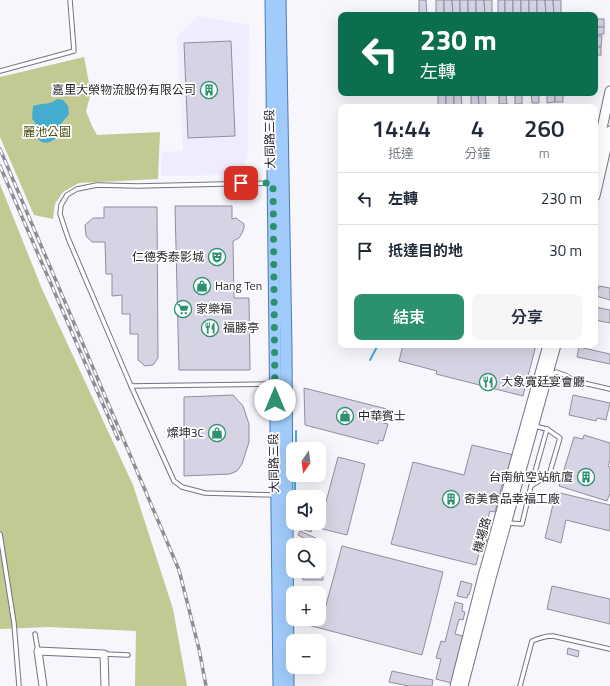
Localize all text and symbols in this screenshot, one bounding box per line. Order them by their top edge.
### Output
text: 230 m [420,18,497,61]
icon: left [354,28,406,80]
text: 左轉 [420,58,456,85]
place label: 嘉里大榮物流股份有限公司 [52,80,196,99]
building icon: 嘉里大榮物流股份有限公司 [199,80,219,100]
street label: 大同路三段 [259,109,280,169]
text: 14:44 [372,110,431,146]
text: 4 [471,110,484,146]
text: 260 [524,110,564,146]
park label: 麗池公園 [23,122,71,141]
text: 抵達 [388,143,414,163]
text: 分鐘 [465,143,491,163]
text: m [539,143,550,163]
pin [224,166,258,200]
icon: arrive [230,172,252,194]
text: 左轉 [388,187,418,210]
text: 230 m [541,187,582,210]
icon: left [354,188,376,210]
text: 抵達目的地 [388,239,463,262]
text: 30 m [549,239,582,262]
icon: arrive [354,240,376,262]
place label: 仁德秀泰影城 [132,247,204,266]
theatre icon: 仁德秀泰影城 [207,247,227,267]
shop icon: Hang Ten [192,276,212,296]
place label: Hang Ten [215,276,262,295]
button: 結束 [354,294,464,340]
button: 分享 [472,294,582,340]
supermarket icon: 家樂福 [173,299,193,319]
place label: 家樂福 [196,299,232,318]
restaurant icon: 福勝亭 [200,318,220,338]
place label: 福勝亭 [223,318,259,337]
restaurant icon: 大象寬廷宴會廳 [478,372,498,392]
place label: 大象寬廷宴會廳 [501,372,585,391]
position arrow [254,379,296,421]
shop icon: 中華賓士 [335,406,355,426]
place label: 中華賓士 [358,406,406,425]
place label: 燦坤3C [167,423,204,442]
shop icon: 燦坤3C [207,423,227,443]
street label: 大同路三段 [263,433,284,493]
north arrow [286,442,326,482]
map controls [286,442,326,674]
place label: 台南航空站航廈 [489,467,573,486]
building icon: 台南航空站航廈 [576,467,596,487]
building icon: 奇美食品幸福工廠 [441,489,461,509]
place label: 奇美食品幸福工廠 [464,489,560,508]
button: sound [286,490,326,530]
street label: 機場路 [467,515,496,555]
button: search [286,538,326,578]
button: + [286,586,326,626]
button: − [286,634,326,674]

